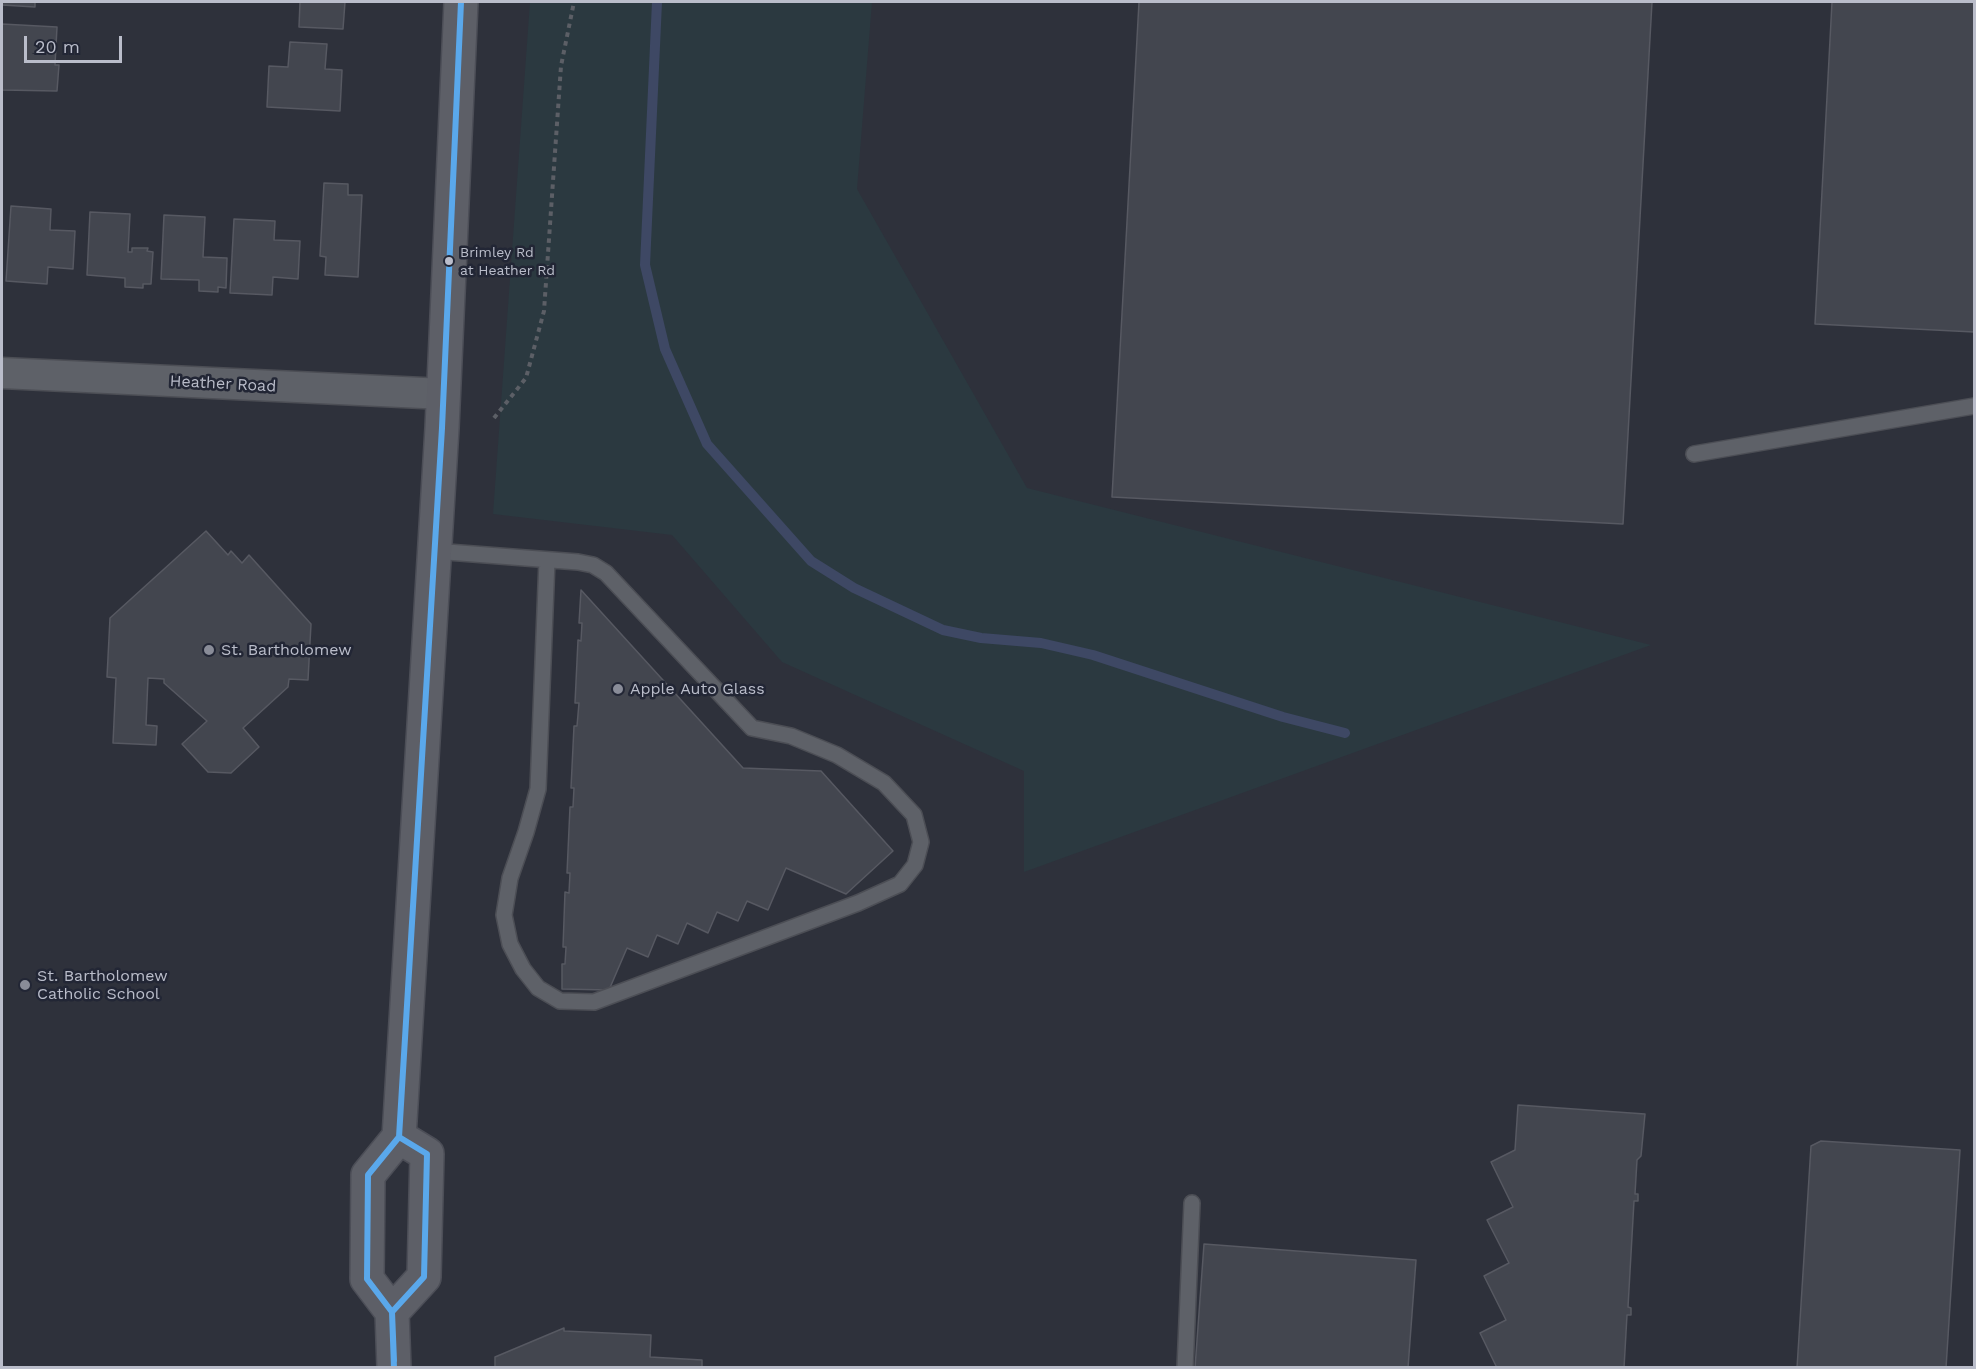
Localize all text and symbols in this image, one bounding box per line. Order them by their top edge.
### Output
scale bar [27,24,124,62]
text: 20 m [35,36,80,57]
place label: Brimley Rd at Heather Rd [460,245,555,278]
marker: Brimley Rd at Heather Rd [443,255,455,267]
street label: Heather Road [169,372,277,396]
place label: St. Bartholomew [221,640,352,660]
marker: St. Bartholomew [202,643,216,657]
place label: Apple Auto Glass [630,679,765,699]
marker: Apple Auto Glass [611,682,625,696]
place label: St. Bartholomew Catholic School [37,966,168,1004]
marker: St. Bartholomew Catholic School [18,978,32,992]

